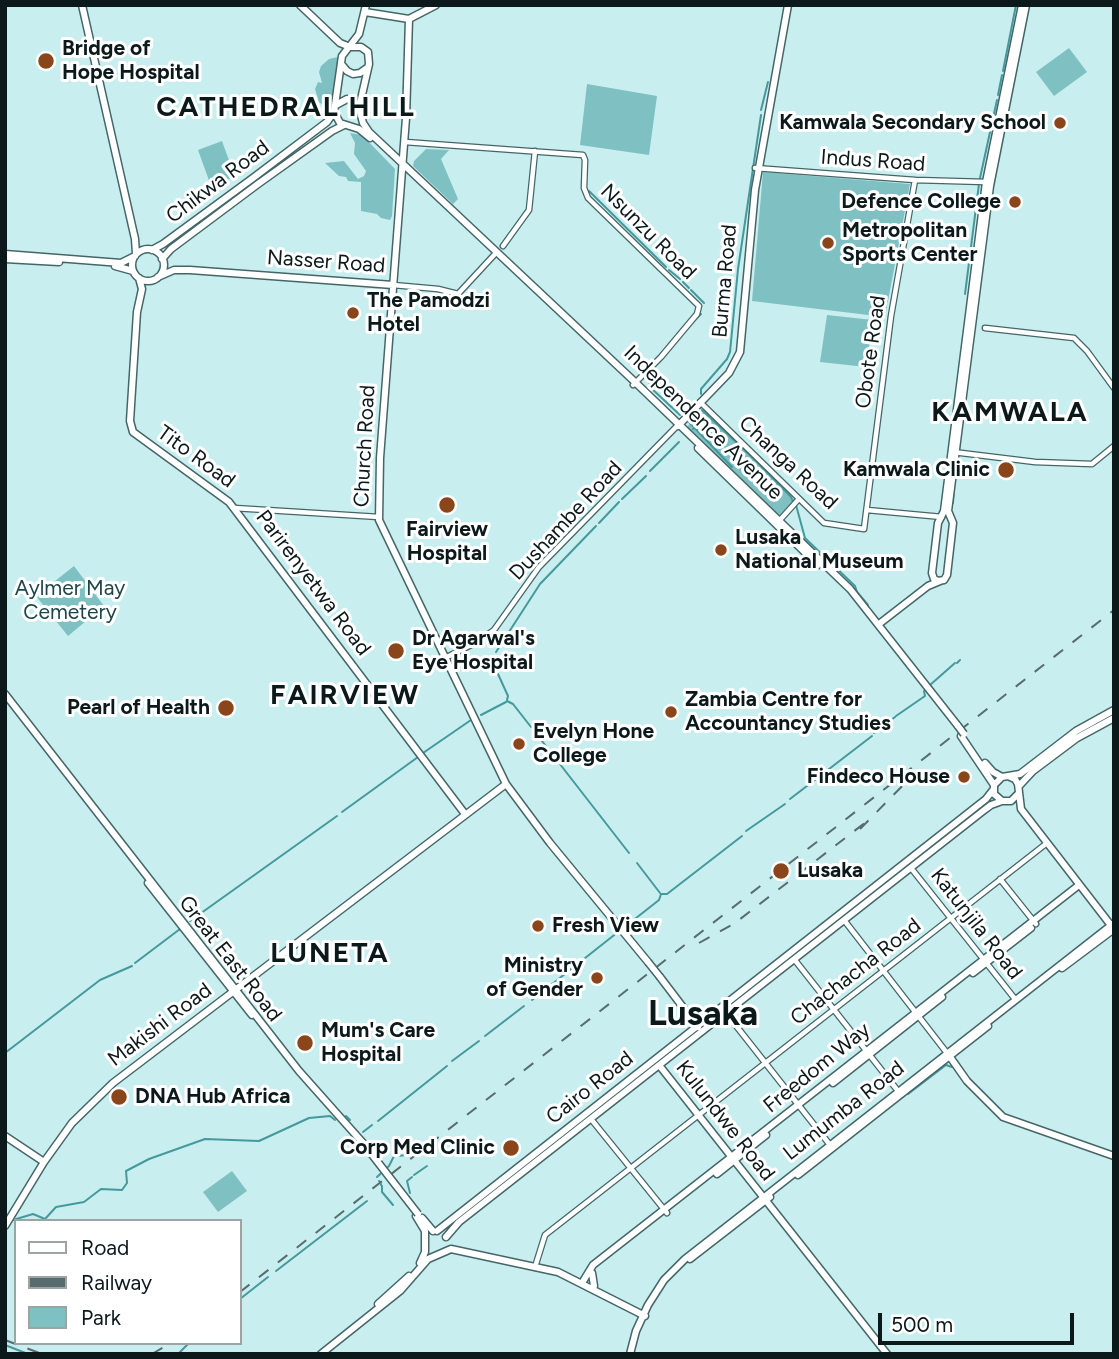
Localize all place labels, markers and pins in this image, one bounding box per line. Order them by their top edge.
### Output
place label: Bridge of Hope Hospital [62,36,200,86]
marker: Bridge of Hope Hospital [36,51,56,71]
place label: Kamwala Secondary School [779,110,1046,136]
marker: Kamwala Secondary School [1052,115,1068,131]
place label: Defence College [841,189,1001,215]
marker: Defence College [1007,194,1023,210]
place label: Metropolitan Sports Center [842,218,977,268]
marker: Metropolitan Sports Center [820,235,836,251]
place label: The Pamodzi Hotel [367,288,490,338]
marker: The Pamodzi Hotel [345,305,361,321]
place label: Kamwala Clinic [843,457,990,483]
marker: Kamwala Clinic [996,460,1016,480]
marker: Fairview Hospital [437,495,457,515]
place label: Fairview Hospital [406,517,488,567]
place label: Lusaka National Museum [735,525,903,575]
marker: Lusaka National Museum [713,542,729,558]
place label: Dr Agarwal's Eye Hospital [412,626,535,676]
marker: Dr Agarwal's Eye Hospital [386,641,406,661]
place label: Zambia Centre for Accountancy Studies [685,687,891,737]
place label: Pearl of Health [67,695,210,721]
marker: Pearl of Health [216,698,236,718]
marker: Zambia Centre for Accountancy Studies [663,704,679,720]
place label: Evelyn Hone College [533,719,654,769]
marker: Evelyn Hone College [511,736,527,752]
place label: Findeco House [807,764,950,790]
marker: Findeco House [956,769,972,785]
place label: Lusaka [797,858,863,884]
marker: Lusaka [771,861,791,881]
place label: Fresh View [552,913,659,939]
marker: Fresh View [530,918,546,934]
place label: Ministry of Gender [486,953,583,1003]
marker: Ministry of Gender [589,970,605,986]
place label: Mum's Care Hospital [321,1018,435,1068]
marker: Mum's Care Hospital [295,1033,315,1053]
place label: DNA Hub Africa [135,1084,290,1110]
marker: DNA Hub Africa [109,1087,129,1107]
place label: Corp Med Clinic [340,1135,495,1161]
marker: Corp Med Clinic [501,1138,521,1158]

